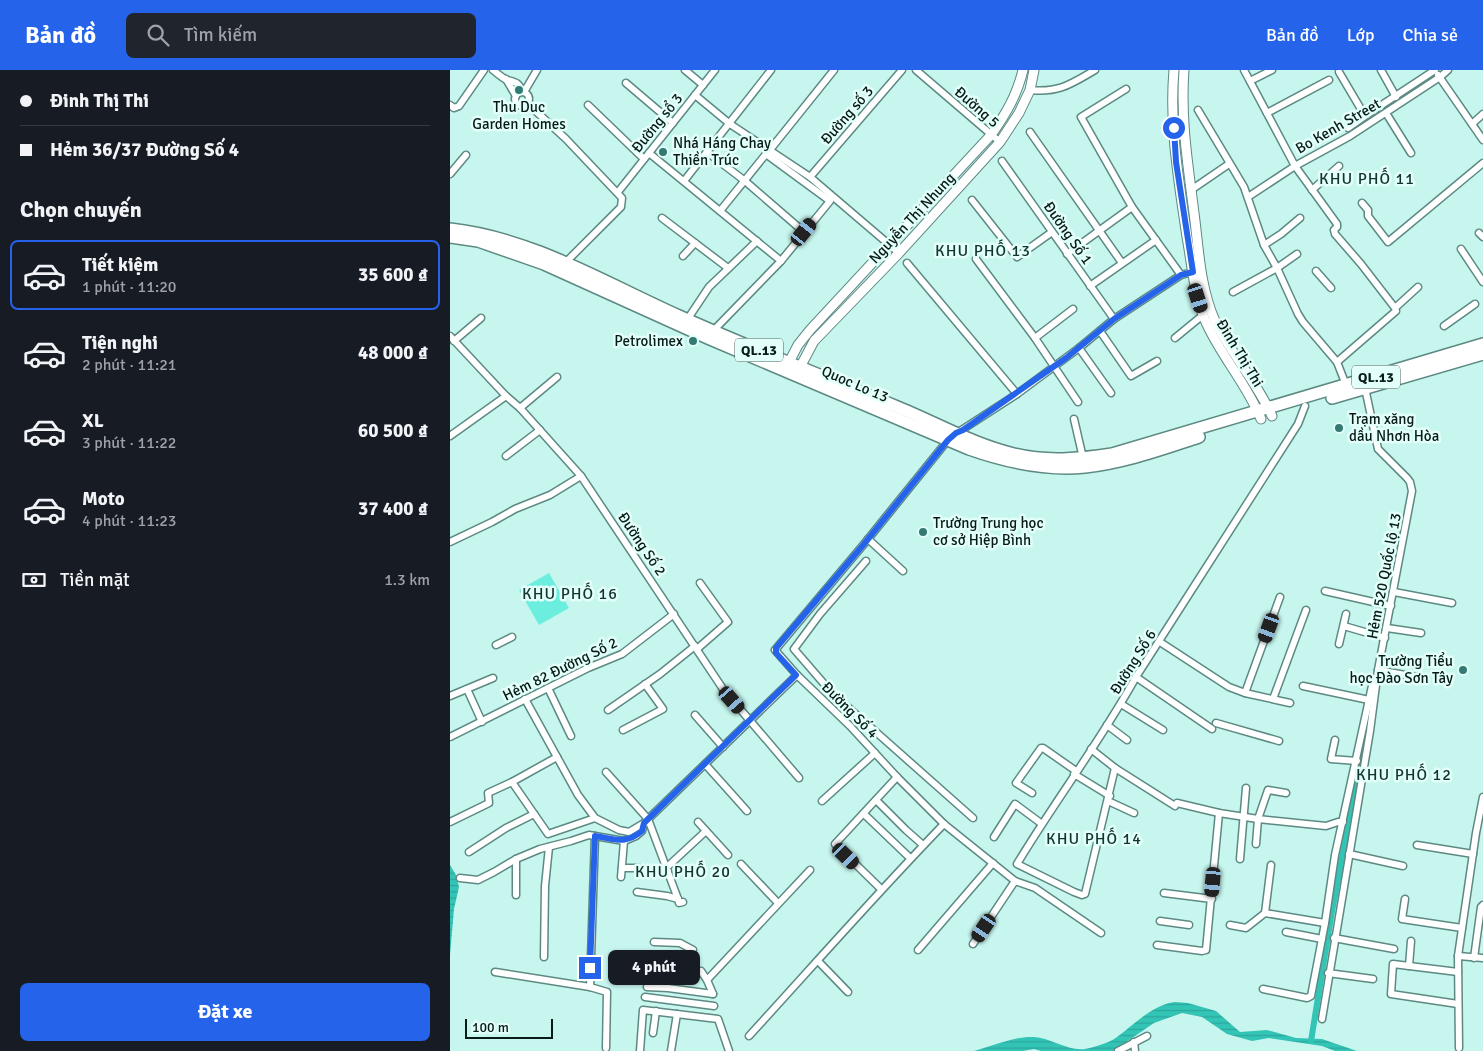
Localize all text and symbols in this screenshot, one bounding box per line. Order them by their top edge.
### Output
search box [126,13,476,58]
text: Bản đồ [25,20,96,50]
icon: search [144,21,172,49]
text: Tìm kiếm [184,23,257,47]
text: Bản đồ [1266,24,1319,46]
text: Lớp [1347,24,1374,46]
text: Chia sẻ [1402,24,1458,46]
street label: Đường số 3 [817,82,877,148]
street label: Đường 5 [951,83,1003,131]
marker: Thu Duc Garden Homes [513,84,525,96]
text: Đinh Thị Thi [50,89,149,113]
street label: Đường sổ 3 [628,90,686,156]
street label: Bo Kenh Street [1292,94,1384,158]
place label: Thu Duc Garden Homes [472,98,566,133]
route start [1163,117,1185,139]
place label: Nhá Háng Chay Thiền Trúc [673,134,771,169]
text: Hẻm 36/37 Đường Số 4 [50,138,239,162]
marker: Nhá Háng Chay Thiền Trúc [657,146,669,158]
district label: KHU PHỐ 11 [1319,167,1415,189]
street label: Nguyễn Thị Nhung [865,168,959,267]
text: Chọn chuyến [20,196,142,223]
street label: Đường Số 1 [1040,198,1096,268]
car [788,216,819,248]
district label: KHU PHỐ 13 [935,239,1031,261]
icon: car [22,253,67,298]
text: Tiết kiệm [82,253,158,277]
text: 35 600 ₫ [358,263,428,287]
text: 1 phút · 11:20 [82,277,176,297]
car [1186,281,1209,315]
street label: Đinh Thị Thi [1213,316,1267,390]
icon: car [22,331,67,376]
text: Tiện nghi [82,331,158,355]
place label: Petrolimex [614,332,683,350]
marker: Petrolimex [687,335,699,347]
road number: QL.13 [735,338,783,362]
text: 48 000 ₫ [358,341,428,365]
text: 2 phút · 11:21 [82,355,176,375]
street label: Quoc Lo 13 [819,362,891,406]
road number: QL.13 [1352,366,1400,388]
icon: car [22,409,67,454]
text: XL [82,409,104,433]
place label: Trạm xăng dầu Nhơn Hòa [1349,410,1439,445]
text: 60 500 ₫ [358,419,428,443]
marker: Trạm xăng dầu Nhơn Hòa [1333,422,1345,434]
text: 3 phút · 11:22 [82,433,176,453]
icon: car [22,487,67,532]
text: Moto [82,487,125,511]
text: 37 400 ₫ [358,497,428,521]
street label: Đường Số 2 [614,509,670,579]
text: 4 phút · 11:23 [82,511,176,531]
street label: Hẻm 520 Quốc lộ 13 [1363,511,1405,641]
place label: Trường Trung học cơ sở Hiệp Bình [933,514,1043,549]
marker: Trường Trung học cơ sở Hiệp Bình [917,526,929,538]
icon: cash [20,566,48,594]
text: Tiền mặt [60,568,130,592]
text: 1.3 km [384,570,430,590]
district label: KHU PHỐ 16 [522,582,618,604]
car [1256,611,1281,645]
street label: Đường Số 6 [1106,626,1160,698]
street label: Hẻm 82 Đường Số 2 [500,633,620,705]
place label: Trường Tiểu học Đào Sơn Tây [1350,652,1453,687]
marker: Trường Tiểu học Đào Sơn Tây [1457,664,1469,676]
street label: Đường Số 4 [818,678,882,742]
car [716,684,747,716]
district label: KHU PHỐ 12 [1356,763,1452,785]
district label: KHU PHỐ 14 [1046,827,1142,849]
car [830,840,862,872]
district label: KHU PHỐ 20 [635,860,731,882]
car [1204,866,1221,898]
car [969,911,998,945]
callout: 4 phút [608,950,700,986]
route end [579,957,601,979]
text: 4 phút [632,957,676,977]
button: Đặt xe [20,983,430,1041]
scale bar [465,1016,552,1039]
text: 100 m [472,1019,509,1036]

